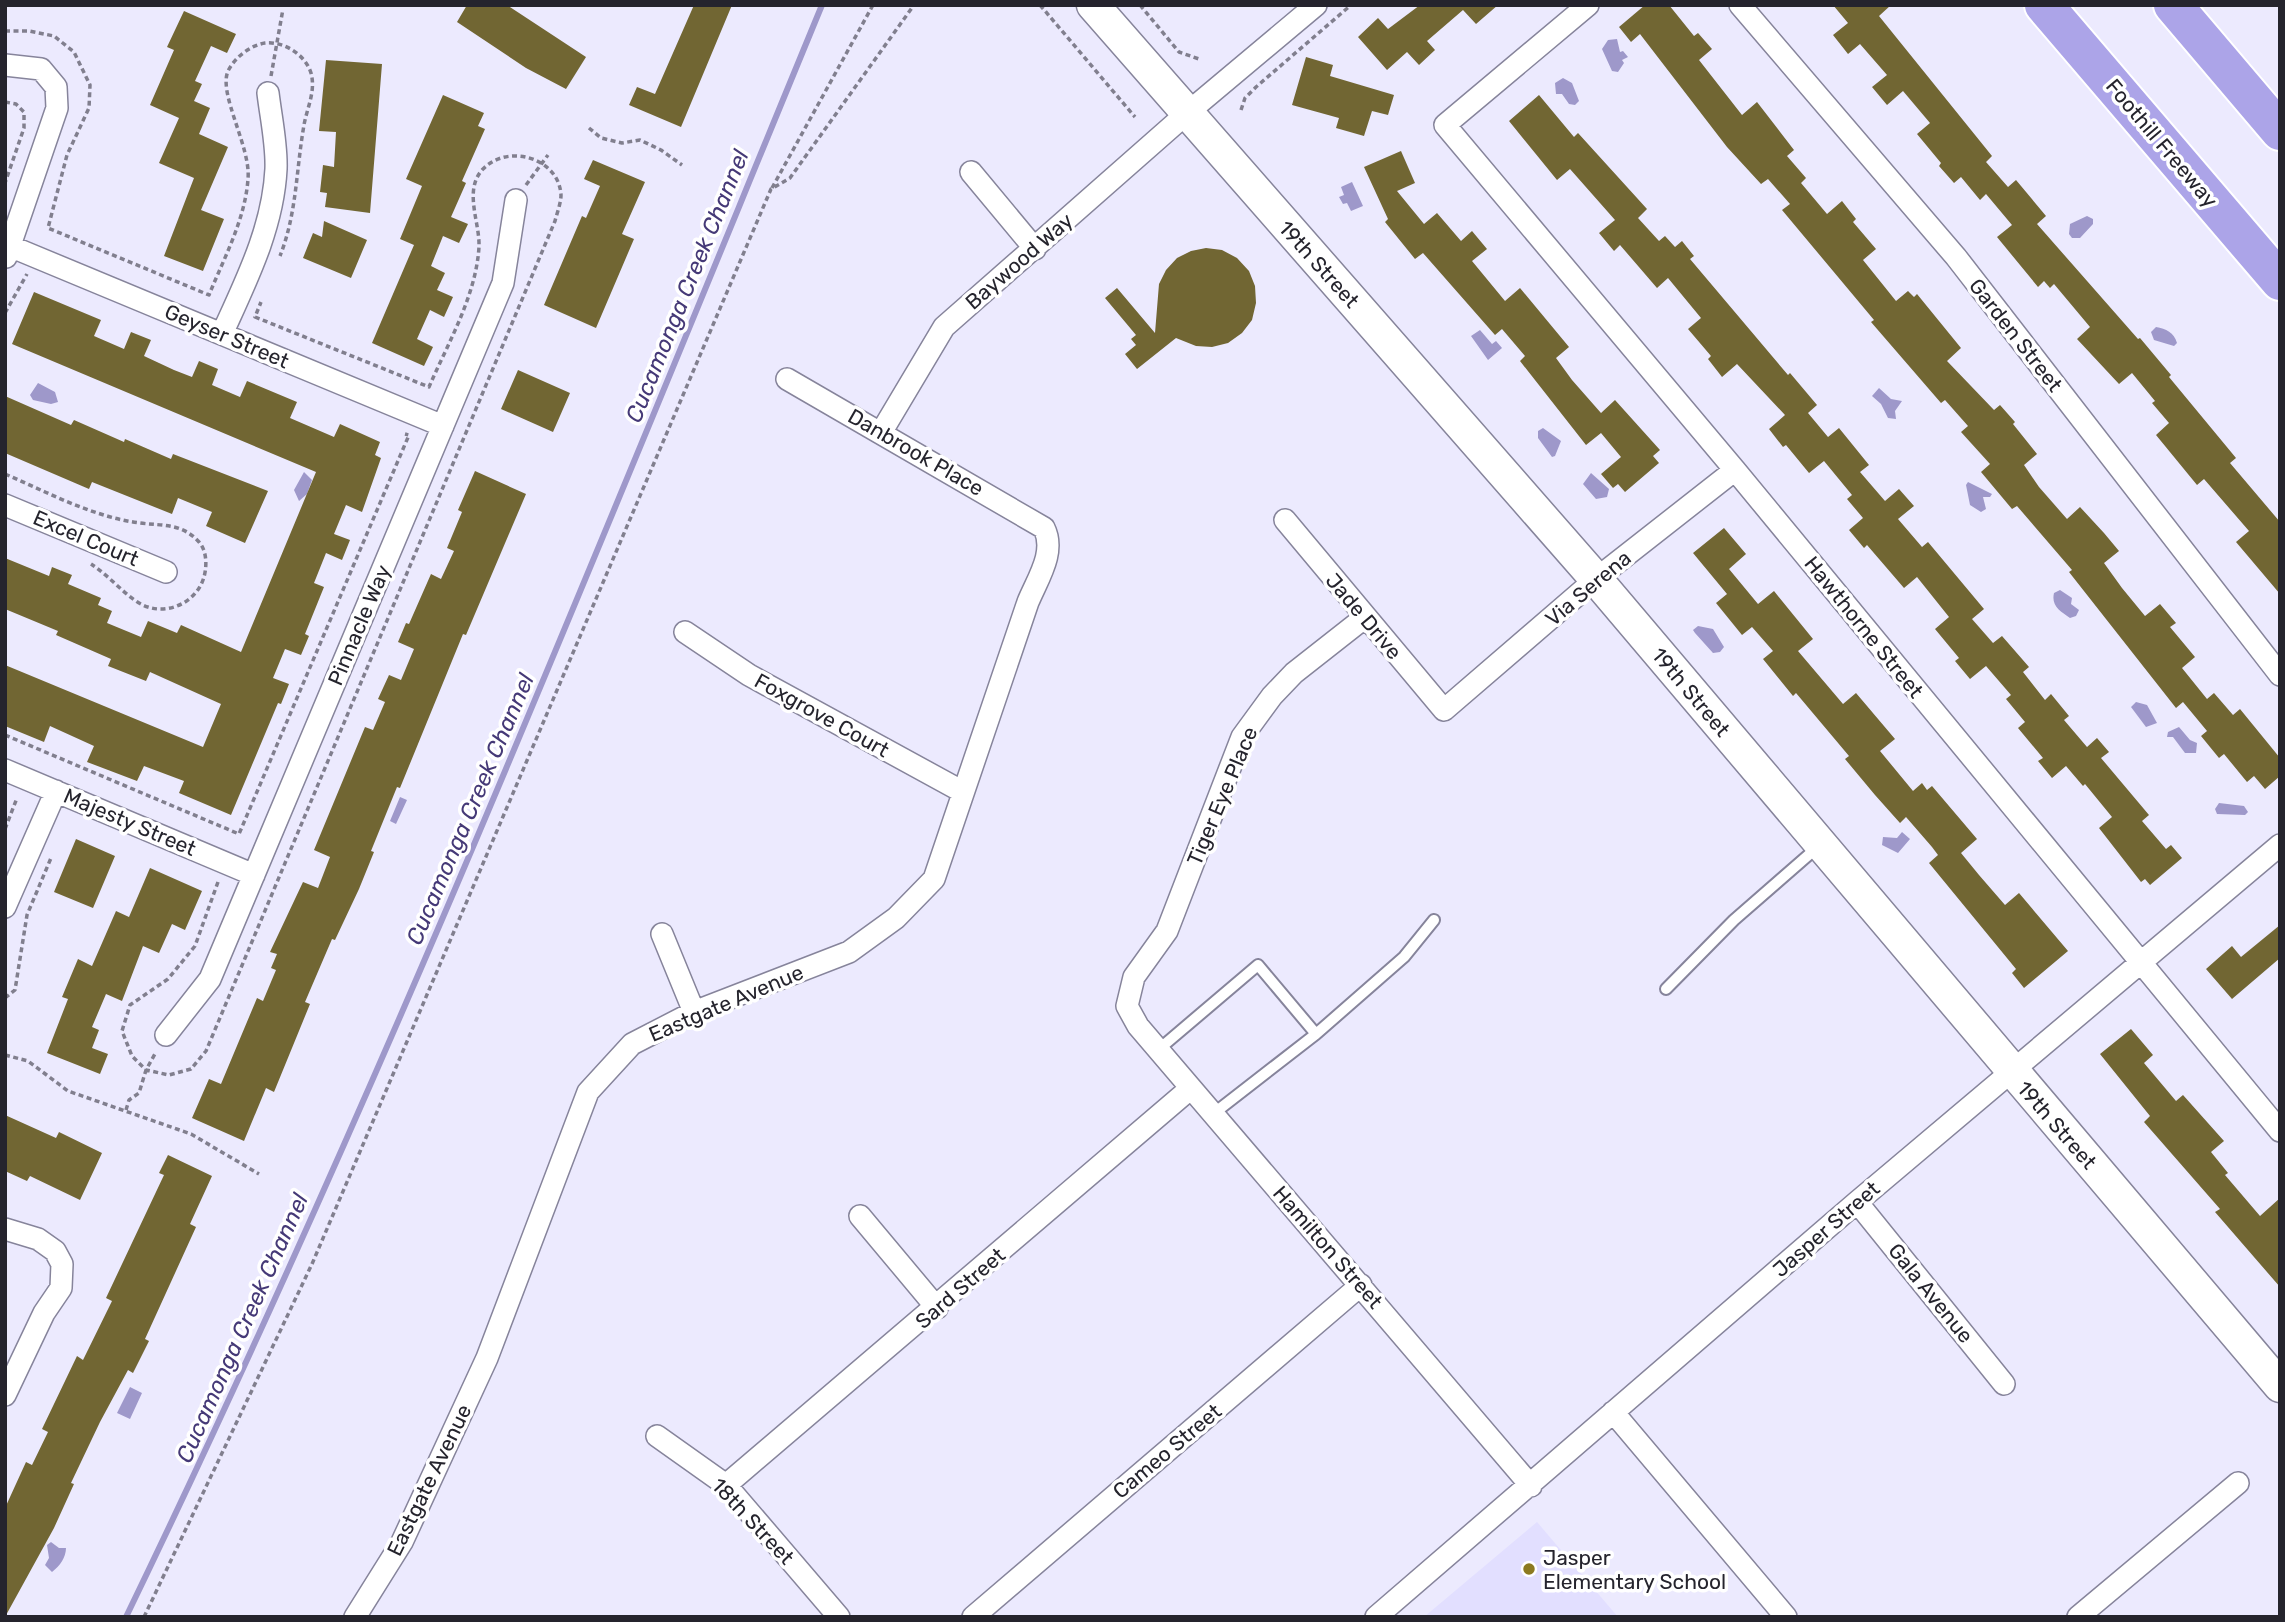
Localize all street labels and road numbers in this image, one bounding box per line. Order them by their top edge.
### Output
street label: Foothill Freeway [2101,74,2223,213]
street label: Baywood Way [960,207,1078,314]
street label: 19th Street [1273,215,1365,313]
street label: Garden Street [1964,274,2068,396]
street label: Geyser Street [161,299,293,373]
street label: Danbrook Place [844,403,988,501]
street label: Excel Court [29,505,143,571]
street label: Via Serena [1540,545,1636,631]
street label: Hawthorne Street [1799,551,1929,703]
street label: Pinnacle Way [322,561,396,689]
street label: Jade Drive [1321,568,1407,664]
street label: 19th Street [1647,642,1735,742]
street label: Foxgrove Court [750,668,894,762]
street label: Tiger Eye Place [1182,723,1262,869]
street label: Majesty Street [60,783,200,861]
street label: Eastgate Avenue [645,959,807,1047]
street label: 19th Street [2012,1076,2102,1174]
street label: Jasper Street [1768,1176,1884,1282]
street label: Hamilton Street [1268,1181,1388,1313]
street label: Gala Avenue [1883,1238,1979,1348]
street label: Sard Street [910,1242,1010,1334]
street label: Cameo Street [1108,1398,1226,1504]
street label: Eastgate Avenue [382,1400,476,1560]
street label: 18th Street [707,1473,799,1569]

